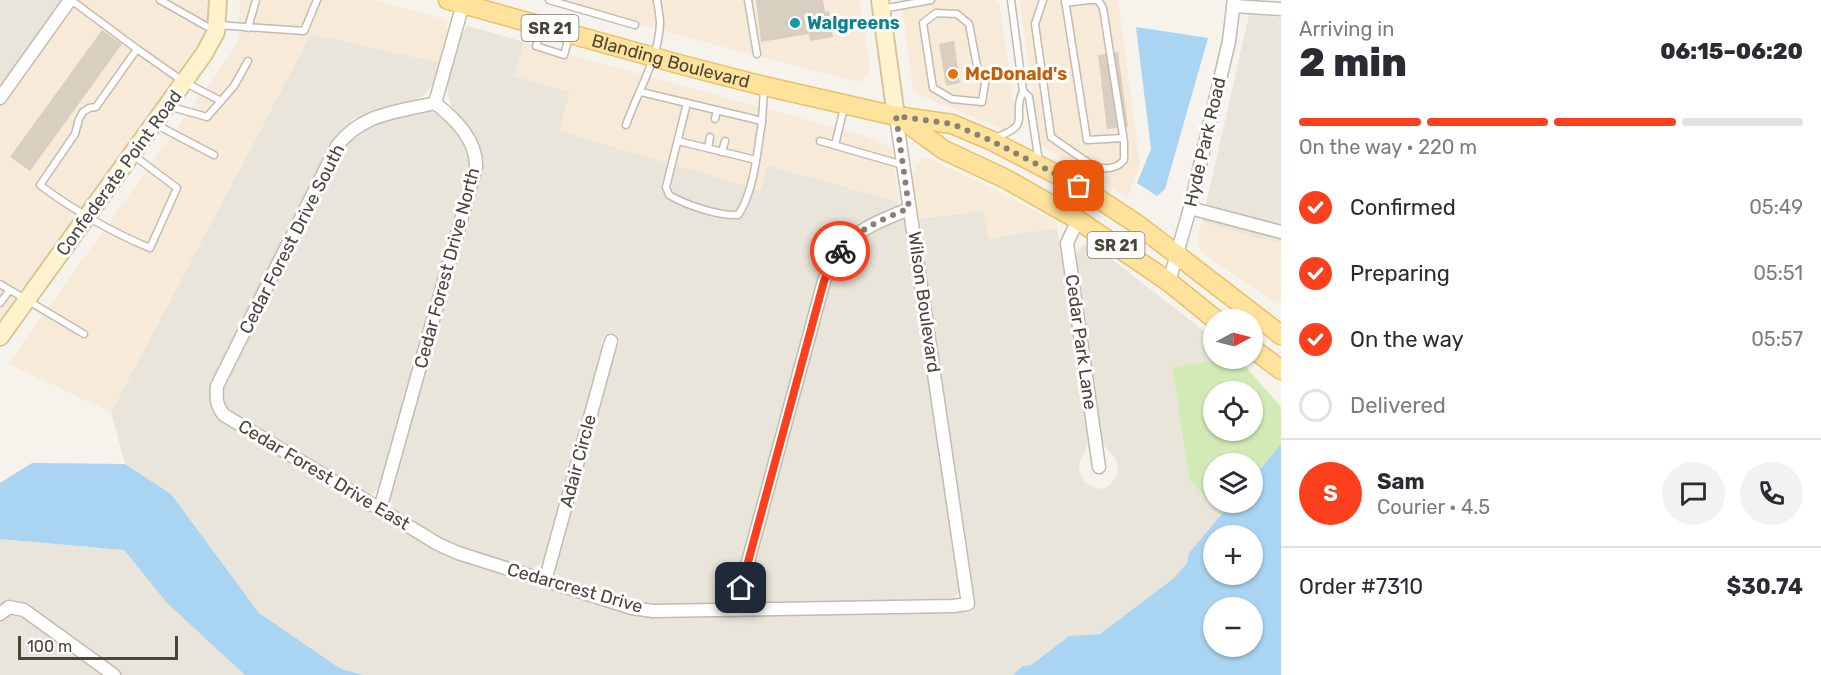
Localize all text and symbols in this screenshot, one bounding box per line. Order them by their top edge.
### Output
place label: Walgreens [807,12,900,34]
road number: SR 21 [522,15,578,41]
marker: Walgreens [788,16,802,30]
text: Arriving in [1299,17,1394,41]
street label: Blanding Boulevard [589,29,752,93]
text: 06:15–06:20 [1660,38,1803,65]
text: 2 min [1299,40,1407,86]
place label: McDonald's [965,63,1067,85]
marker: McDonald's [946,67,960,81]
street label: Hyde Park Road [1179,75,1231,209]
street label: Confederate Point Road [51,86,187,260]
text: On the way · 220 m [1299,135,1477,159]
street label: Cedar Forest Drive South [235,141,349,337]
pin [1053,160,1104,211]
street label: Cedar Forest Drive North [410,165,484,371]
icon: bag [1062,169,1095,202]
icon: check [1299,191,1332,224]
text: Confirmed [1350,194,1456,221]
text: 05:49 [1749,195,1803,219]
courier [810,221,870,281]
street label: Wilson Boulevard [903,230,945,374]
road number: SR 21 [1088,232,1144,258]
icon: bike [824,235,857,268]
icon: check [1299,257,1332,290]
text: Preparing [1350,260,1450,287]
text: 05:51 [1753,261,1803,285]
street label: Cedar Park Lane [1061,273,1101,411]
north arrow [1203,309,1263,369]
map controls [1203,309,1263,657]
icon: check [1299,323,1332,356]
text: On the way [1350,326,1464,353]
text: 05:57 [1751,327,1803,351]
button: locate [1203,381,1263,441]
text: Delivered [1350,392,1446,419]
street label: Adair Circle [555,412,601,510]
street label: Cedar Forest Drive East [234,415,414,535]
button: layers [1203,453,1263,513]
button: chat [1662,462,1725,525]
button: phone [1740,462,1803,525]
text: Sam [1377,468,1425,495]
text: S [1323,480,1338,507]
text: Courier · 4.5 [1377,495,1490,519]
button: + [1203,525,1263,585]
street label: Cedarcrest Drive [505,558,645,618]
pin [715,562,766,613]
icon: home [724,571,757,604]
text: Order #7310 [1299,573,1423,600]
text: $30.74 [1726,573,1803,600]
button: − [1203,597,1263,657]
scale bar [18,633,178,660]
text: 100 m [27,637,72,656]

